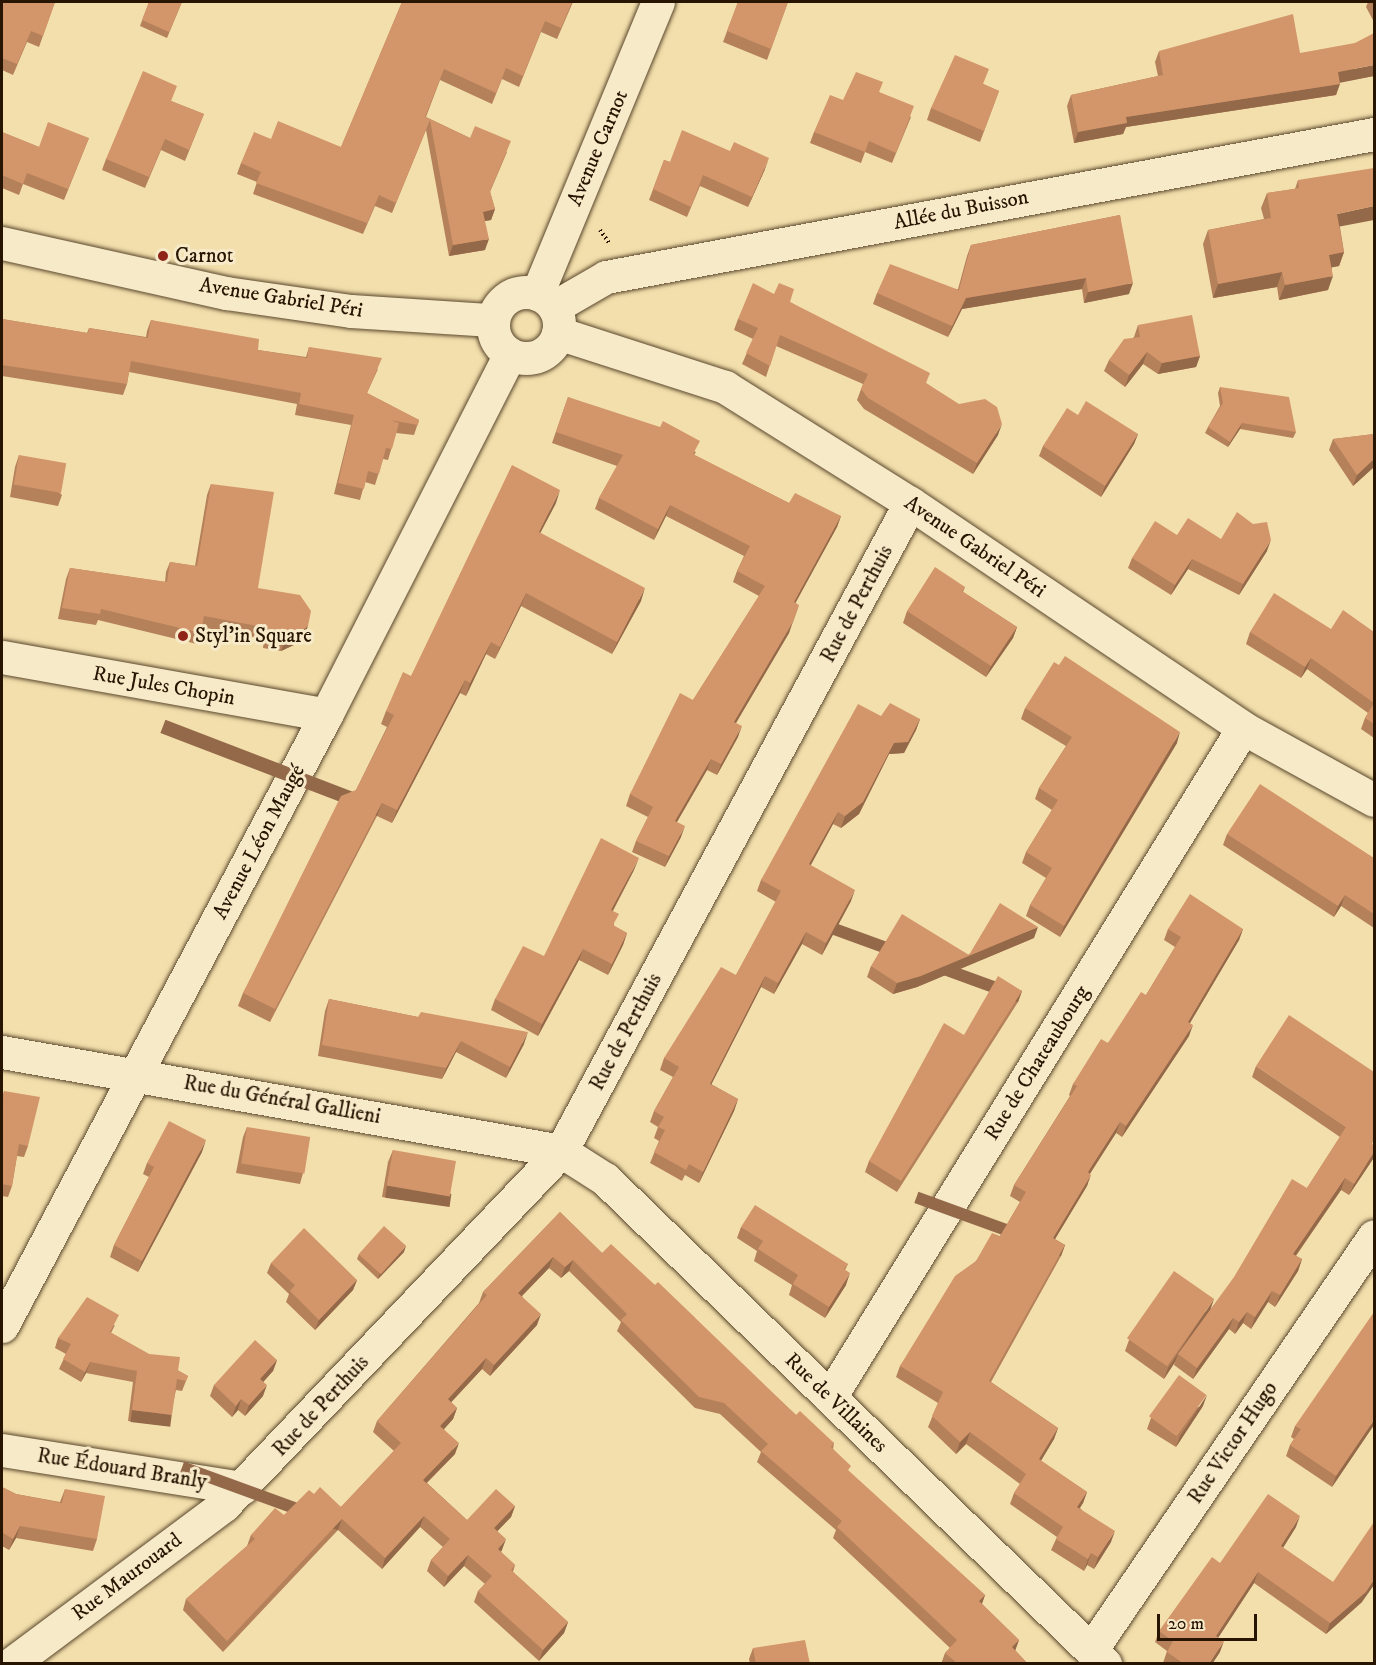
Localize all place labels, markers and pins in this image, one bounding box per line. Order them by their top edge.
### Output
place label: Carnot [175,243,234,269]
marker: Carnot [156,249,170,263]
place label: Styl'in Square [195,623,312,649]
marker: Styl'in Square [176,629,190,643]

